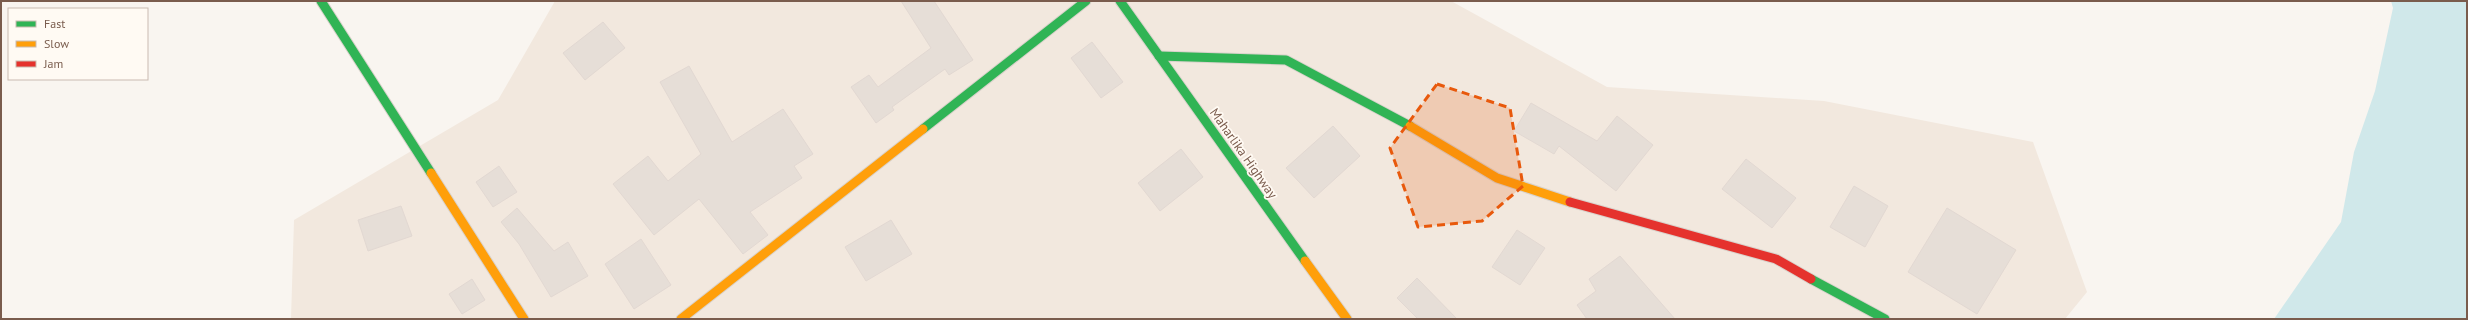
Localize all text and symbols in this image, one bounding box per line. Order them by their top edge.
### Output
legend [8,8,148,80]
text: Fast [44,16,65,31]
text: Slow [44,36,69,51]
text: Jam [43,56,63,71]
street label: Maharlika Highway [1206,105,1281,202]

